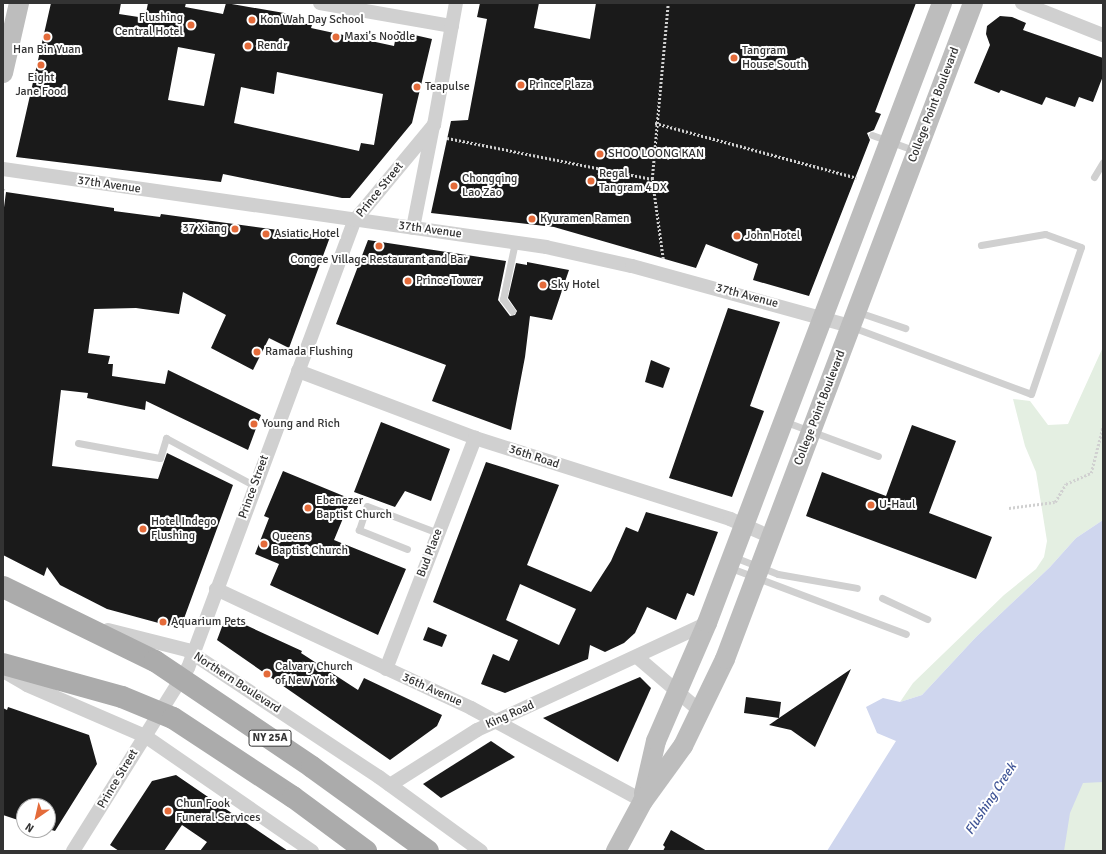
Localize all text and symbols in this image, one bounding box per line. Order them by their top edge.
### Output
place label: Flushing Central Hotel [115,11,183,39]
place label: Kon Wah Day School [260,13,364,27]
marker: Kon Wah Day School [247,15,257,25]
marker: Flushing Central Hotel [186,20,196,30]
place label: Maxi's Noodle [344,30,415,44]
marker: Han Bin Yuan [42,32,52,42]
marker: Maxi's Noodle [331,32,341,42]
place label: Rendr [257,39,287,53]
marker: Rendr [242,40,254,52]
place label: Han Bin Yuan [13,43,81,57]
place label: Tangram House South [742,44,807,72]
street label: College Point Boulevard [905,45,963,165]
marker: Tangram House South [729,53,739,63]
marker: Eight Jane Food [36,60,46,70]
place label: Eight Jane Food [15,71,67,99]
place label: Prince Plaza [529,78,592,92]
place label: Teapulse [425,80,470,94]
marker: Prince Plaza [516,80,526,90]
marker: Teapulse [412,82,422,92]
place label: SHOO LOONG KAN [608,147,704,161]
marker: SHOO LOONG KAN [595,149,605,159]
street label: Prince Street [353,160,407,220]
place label: Regal Tangram 4DX [599,167,667,195]
place label: Chongqing Lao Zao [462,172,517,200]
street label: 37th Avenue [76,173,142,197]
marker: Regal Tangram 4DX [586,176,596,186]
marker: Chongqing Lao Zao [449,181,459,191]
place label: Kyuramen Ramen [540,212,630,226]
marker: Kyuramen Ramen [527,214,537,224]
street label: 37th Avenue [397,218,463,242]
place label: 37 Xiang [182,222,227,236]
marker: 37 Xiang [230,224,240,234]
place label: Asiatic Hotel [274,227,340,241]
marker: Asiatic Hotel [261,229,271,239]
place label: John Hotel [745,229,800,243]
marker: John Hotel [732,231,742,241]
marker: Congee Village Restaurant and Bar [374,241,384,251]
place label: Congee Village Restaurant and Bar [290,253,468,267]
place label: Prince Tower [416,274,481,288]
marker: Prince Tower [403,276,413,286]
place label: Sky Hotel [551,278,600,292]
marker: Sky Hotel [538,280,548,290]
street label: 37th Avenue [714,281,780,311]
place label: Ramada Flushing [265,345,353,359]
marker: Ramada Flushing [252,347,262,357]
street label: College Point Boulevard [791,348,849,468]
place label: Young and Rich [262,417,340,431]
marker: Young and Rich [249,419,259,429]
street label: 36th Road [507,442,561,472]
street label: Prince Street [236,453,272,521]
place label: Ebenezer Baptist Church [316,494,392,522]
place label: U-Haul [879,498,915,512]
marker: U-Haul [866,500,876,510]
marker: Ebenezer Baptist Church [303,503,313,513]
place label: Hotel Indego Flushing [151,515,216,543]
marker: Hotel Indego Flushing [138,524,148,534]
street label: Bud Place [414,527,446,579]
place label: Queens Baptist Church [272,530,348,558]
marker: Queens Baptist Church [259,539,269,549]
place label: Aquarium Pets [171,615,246,629]
marker: Aquarium Pets [158,617,168,627]
street label: Northern Boulevard [191,649,283,717]
place label: Calvary Church of New York [275,660,353,688]
marker: Calvary Church of New York [262,669,272,679]
street label: 36th Avenue [400,670,464,710]
street label: King Road [483,698,537,732]
road number: NY 25A [248,729,292,747]
street label: Prince Street [95,747,141,811]
water label: Flushing Creek [962,760,1020,838]
place label: Chun Fook Funeral Services [176,797,260,825]
north arrow [16,798,56,838]
marker: Chun Fook Funeral Services [163,806,173,816]
text: N [23,820,36,835]

